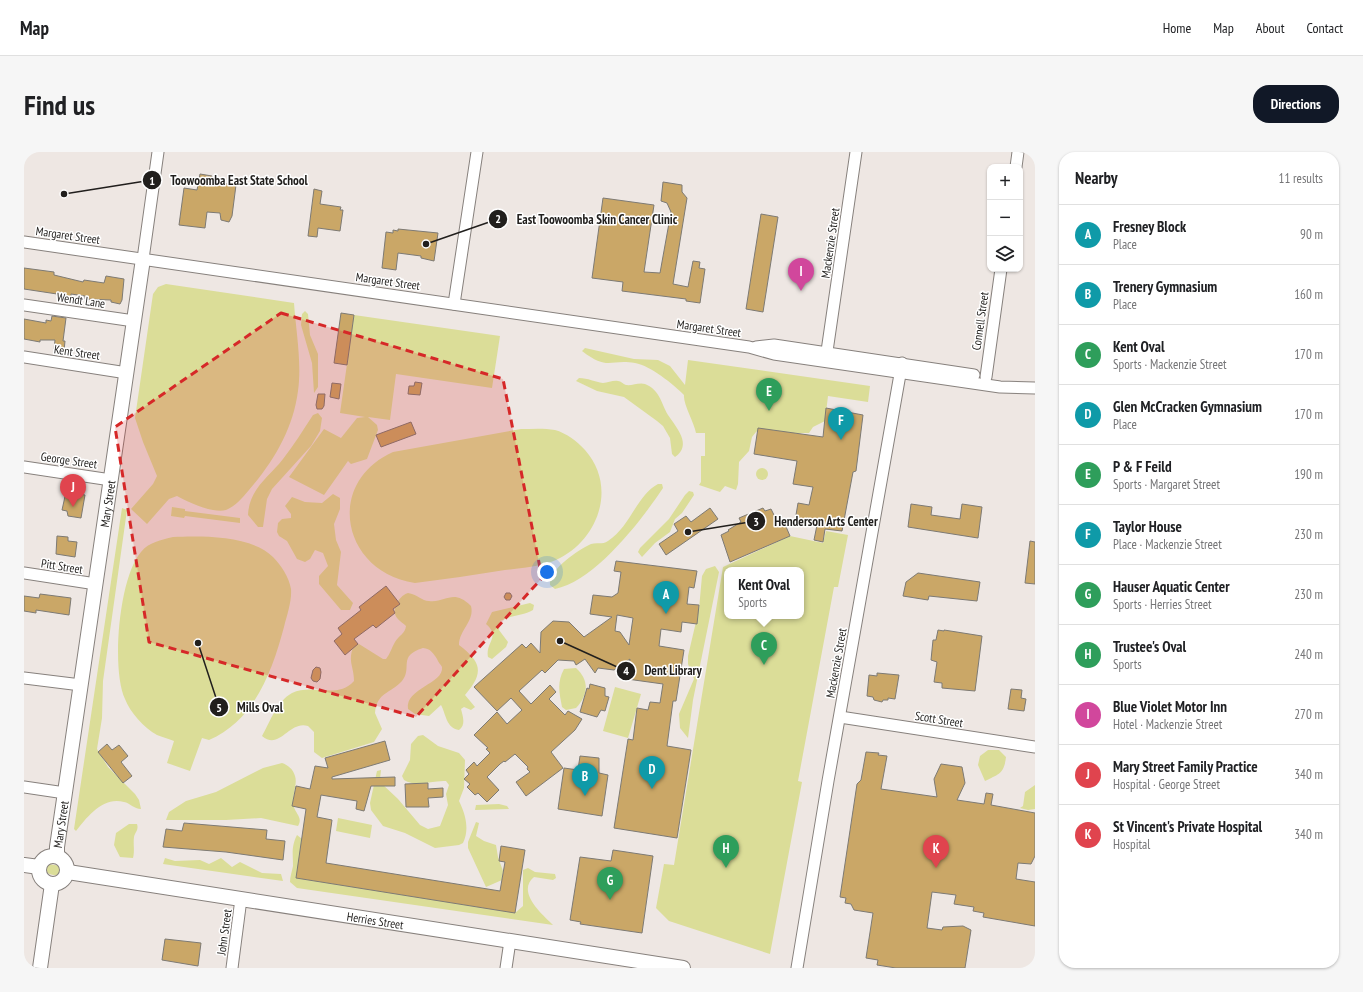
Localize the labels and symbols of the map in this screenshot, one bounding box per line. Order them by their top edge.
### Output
callout: Toowoomba East State School [142,168,315,193]
text: Toowoomba East State School [170,172,309,189]
text: 1 [149,173,155,188]
street label: Mackenzie Street [818,206,842,279]
callout: East Toowoomba Skin Cancer Clinic [488,207,685,232]
text: 2 [495,211,501,226]
text: East Toowoomba Skin Cancer Clinic [517,211,678,228]
street label: Margaret Street [35,223,102,247]
pin: I [788,258,814,291]
street label: Margaret Street [355,269,422,293]
street label: Wendt Lane [56,289,106,311]
street label: Connell Street [968,290,992,351]
street label: Margaret Street [676,316,743,340]
street label: Kent Street [53,341,102,363]
pin: E [756,378,782,411]
pin: F [828,407,854,440]
street label: George Street [40,449,99,471]
pin: J [60,474,86,507]
street label: Mary Street [96,478,118,528]
callout: Henderson Arts Center [746,509,886,534]
text: Henderson Arts Center [774,513,878,530]
text: 3 [753,514,759,529]
street label: Pitt Street [40,555,85,577]
your location [537,562,557,582]
pin: A [653,581,679,614]
street label: Mackenzie Street [822,626,850,699]
pin: C [751,632,777,665]
callout: Dent Library [616,658,709,683]
text: Dent Library [644,662,702,679]
text: 4 [623,663,629,678]
callout: Mills Oval [209,695,291,720]
text: Mills Oval [237,699,284,716]
text: 5 [216,700,222,715]
street label: Scott Street [914,708,965,730]
pin: D [639,756,665,789]
pin: B [572,763,598,796]
street label: Mary Street [49,799,71,849]
pin: H [713,835,739,868]
pin: K [923,835,949,868]
pin: G [597,867,623,900]
street label: John Street [213,907,235,957]
street label: Herries Street [346,908,405,932]

